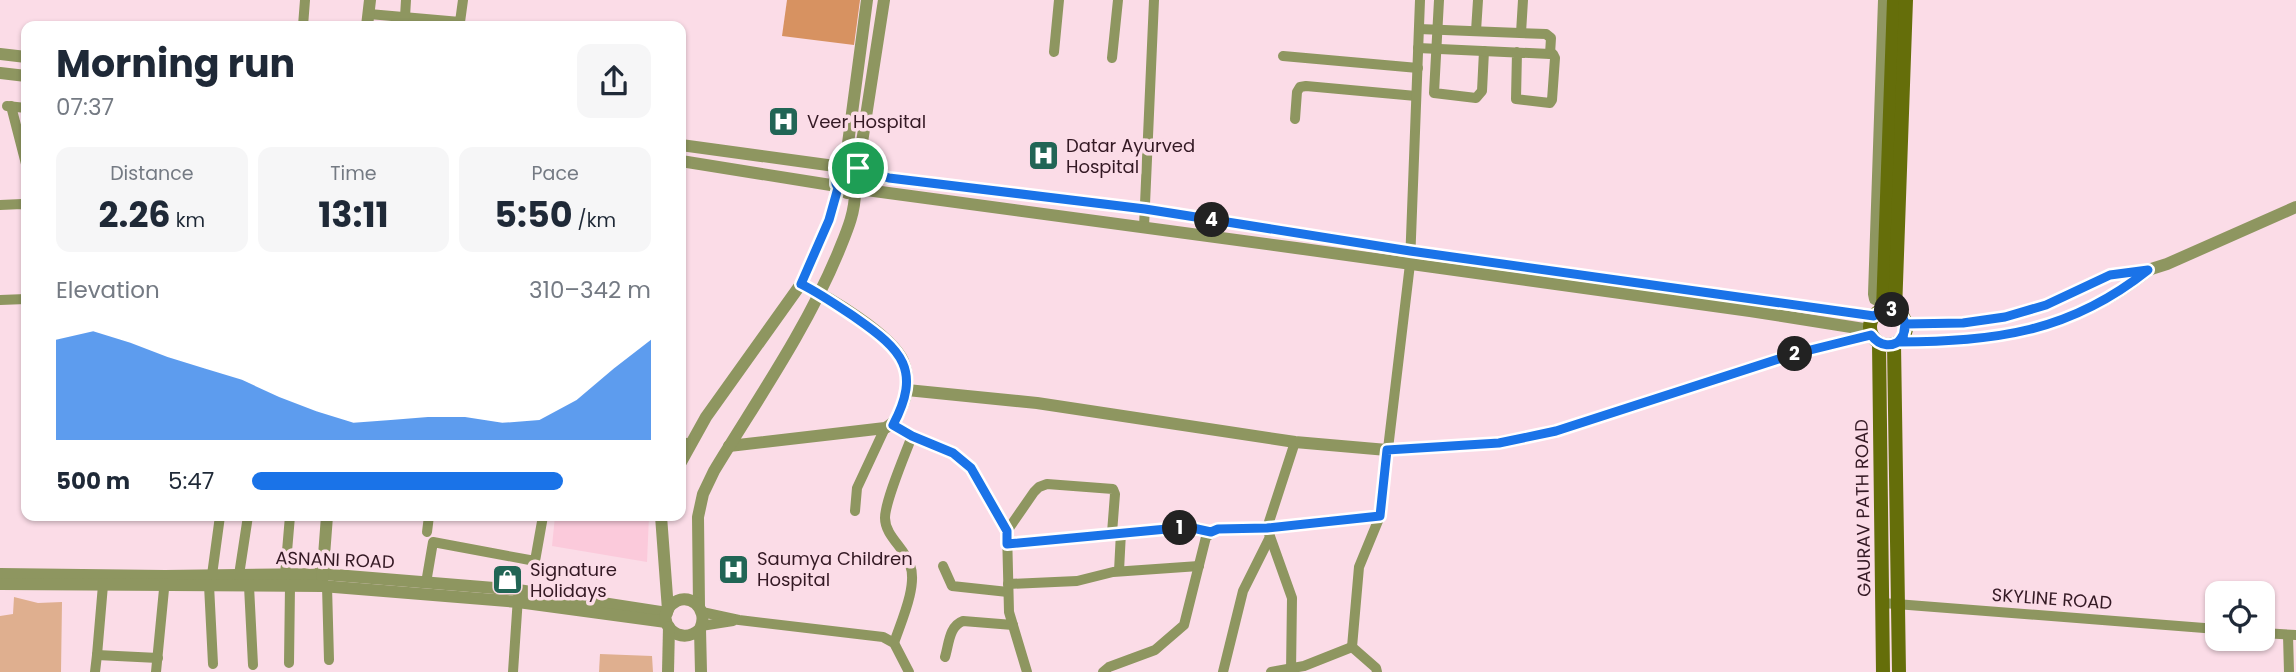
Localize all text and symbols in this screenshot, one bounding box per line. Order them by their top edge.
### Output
text: Morning run [56,37,295,90]
button: share [577,44,651,118]
text: 07:37 [56,91,114,123]
hospital icon: Veer Hospital [767,105,801,139]
place label: Veer Hospital [807,109,926,134]
place label: Datar Ayurved Hospital [1066,133,1195,179]
pin [828,138,888,198]
hospital icon: Datar Ayurved Hospital [1026,139,1060,173]
icon: arrive [839,149,877,187]
text: Distance [110,160,193,187]
text: Time [330,160,377,187]
text: Pace [532,160,579,187]
text: 2.26 [99,190,171,239]
text: 13:11 [318,190,389,239]
text: 5:50 [494,190,573,239]
pin: 4 [1194,202,1230,238]
text: 4 [1205,206,1218,233]
text: km [171,207,205,234]
text: /km [573,207,616,234]
text: Elevation [56,274,160,306]
text: 310–342 m [529,274,651,306]
pin: 3 [1874,292,1910,328]
text: 3 [1886,296,1897,323]
pin: 2 [1778,336,1812,372]
text: 2 [1789,340,1800,367]
street label: GAURAV PATH ROAD [1848,419,1877,597]
text: 500 m [56,465,130,497]
text: 5:47 [168,465,214,497]
pin: 1 [1162,510,1198,546]
text: 1 [1176,514,1183,541]
street label: ASNANI ROAD [275,545,395,574]
place label: Saumya Children Hospital [757,546,913,592]
hospital icon: Saumya Children Hospital [717,552,751,586]
place label: Signature Holidays [530,557,617,603]
shop icon: Signature Holidays [490,563,524,597]
map controls [2205,581,2275,651]
button: locate [2205,581,2275,651]
street label: SKYLINE ROAD [1991,582,2113,615]

